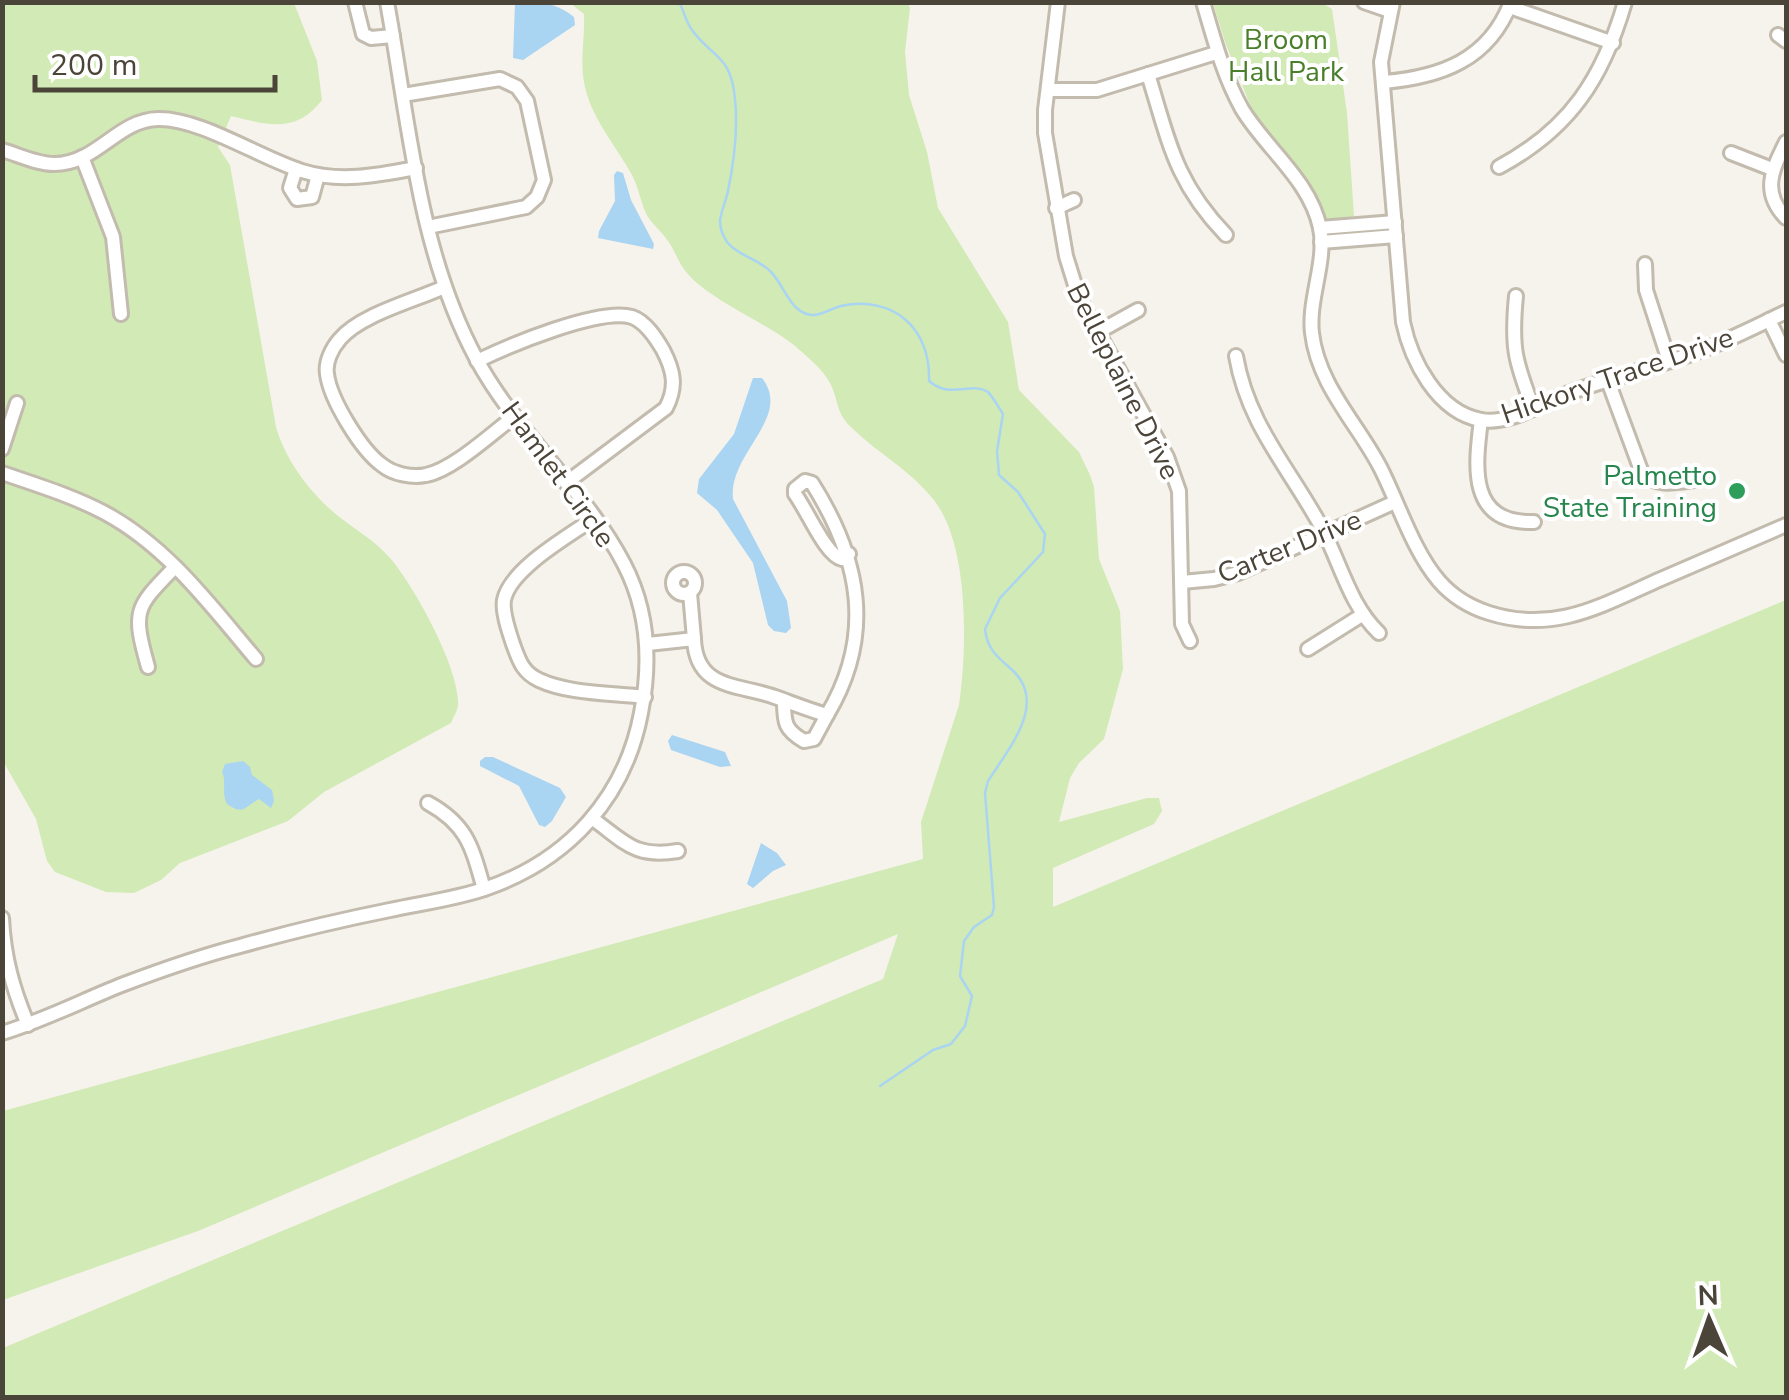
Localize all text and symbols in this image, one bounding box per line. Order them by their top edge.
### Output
park label: Broom Hall Park [1228,21,1345,91]
scale bar [35,30,275,92]
text: 200 m [50,45,137,86]
street label: Belleplaine Drive [1057,277,1189,486]
street label: Hickory Trace Drive [1496,318,1738,433]
street label: Hamlet Circle [492,394,624,555]
place label: Palmetto State Training [1543,457,1717,527]
marker: Palmetto State Training [1726,480,1748,502]
street label: Carter Drive [1212,501,1367,593]
north arrow [1659,1270,1759,1370]
text: N [1697,1277,1719,1315]

